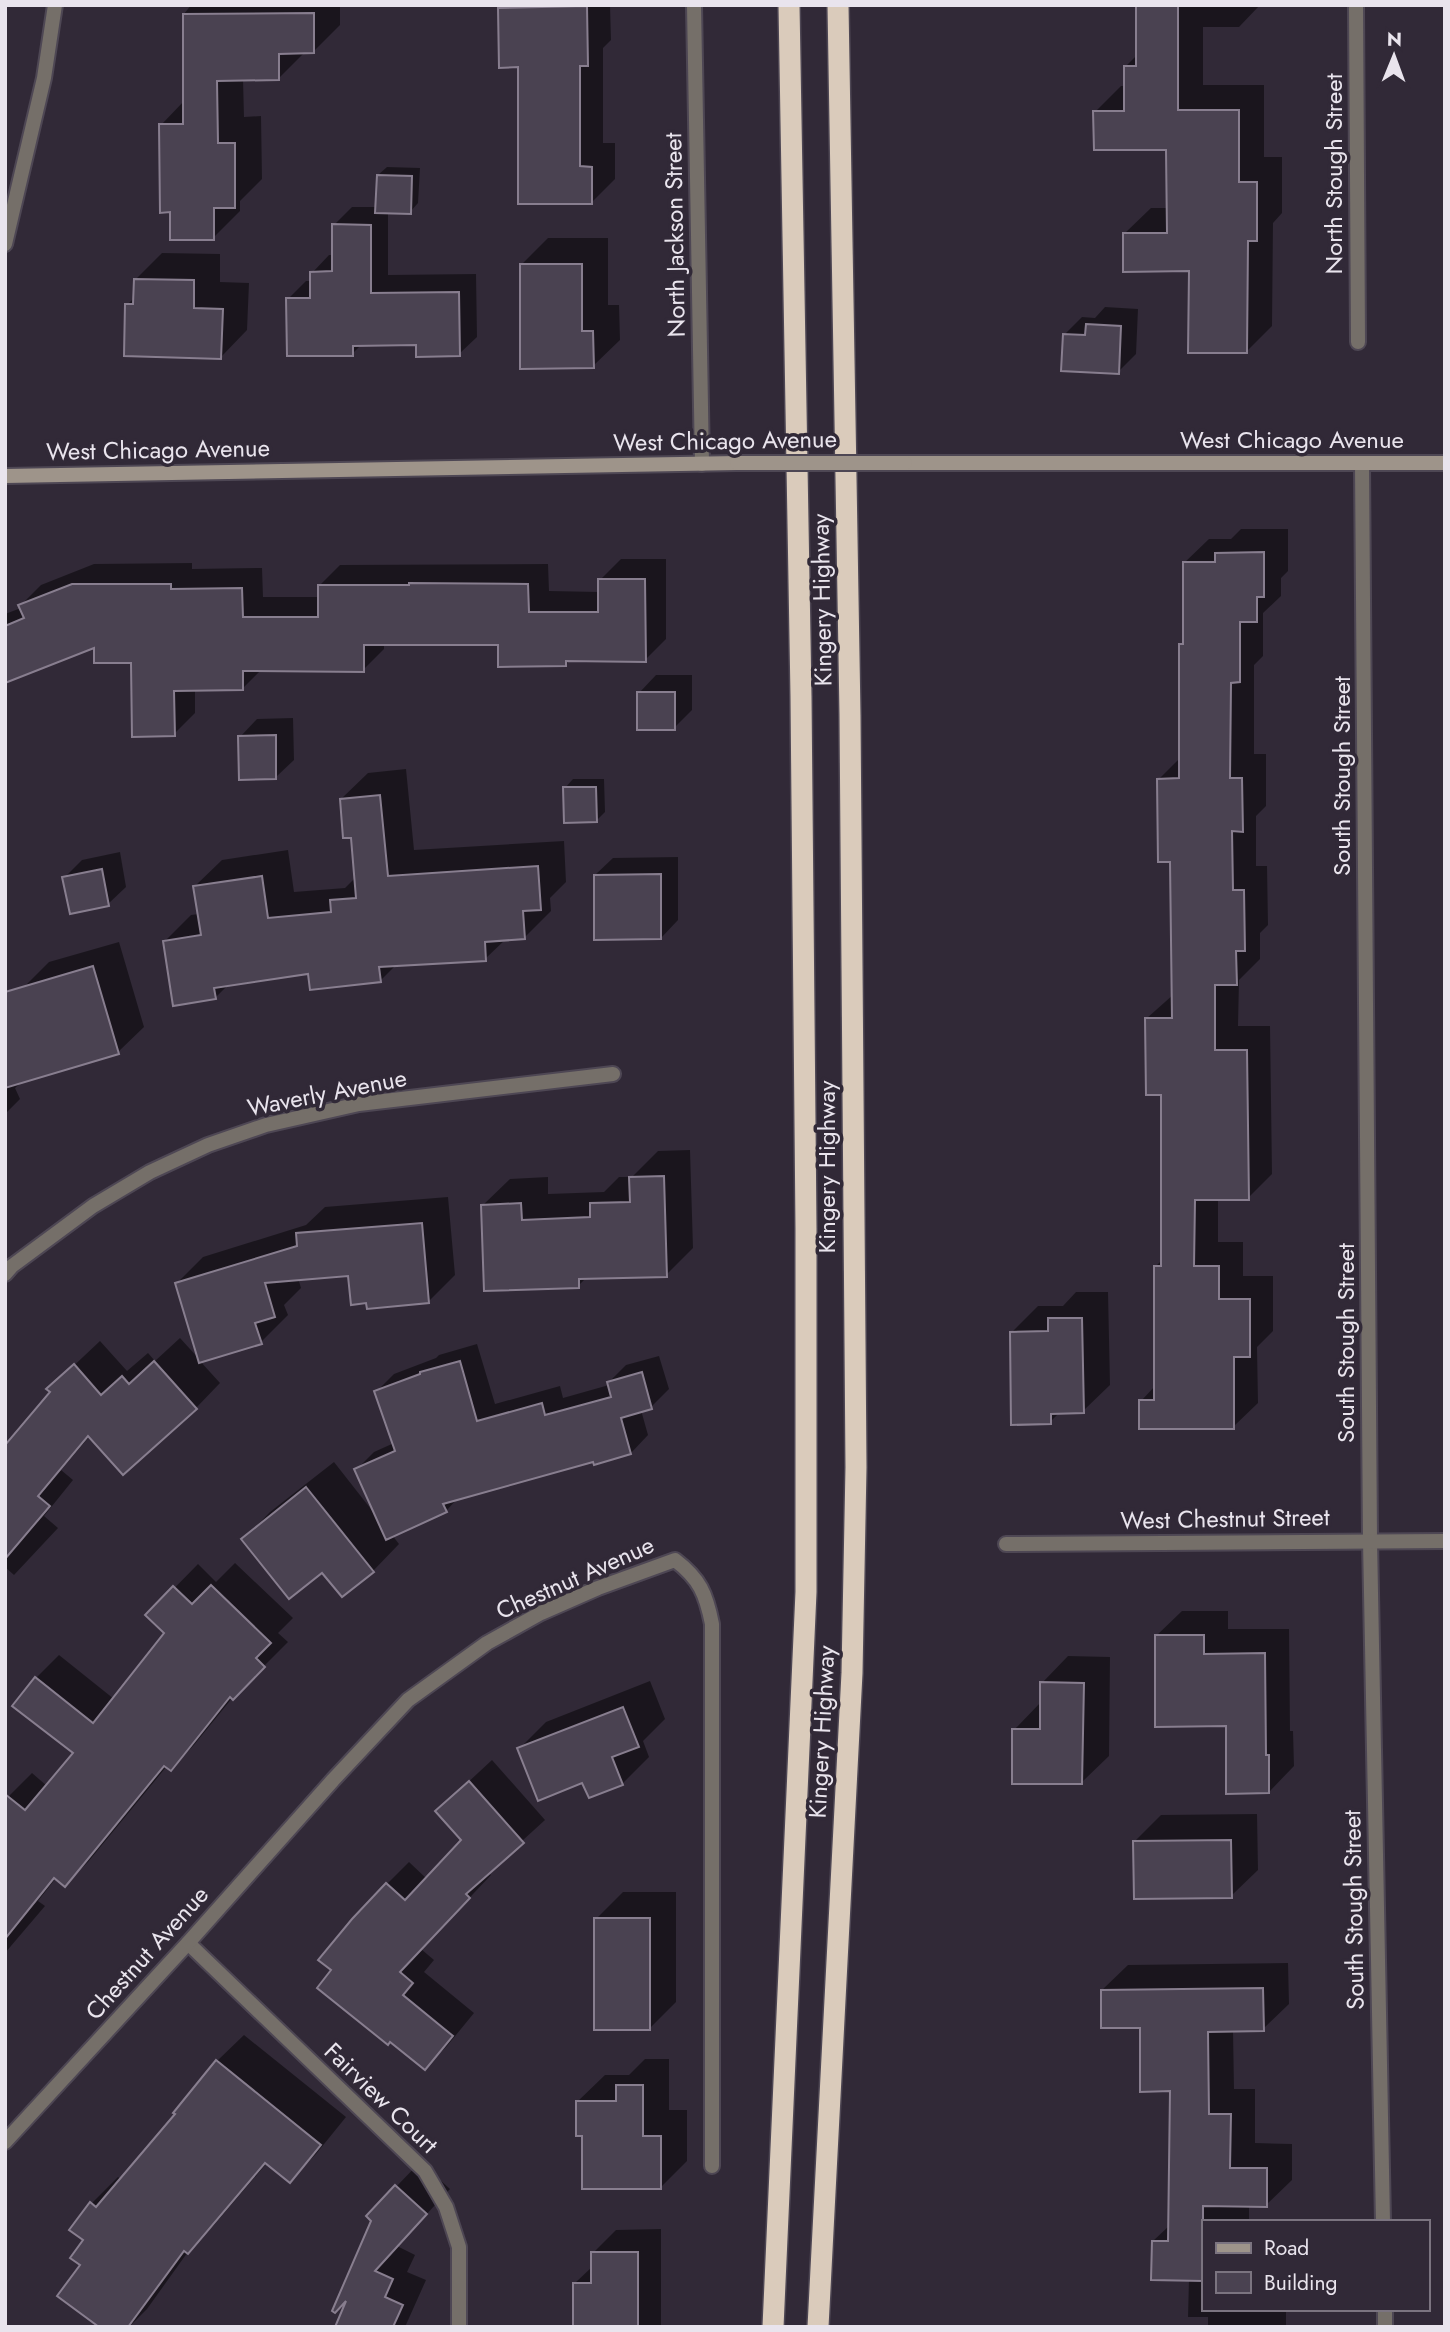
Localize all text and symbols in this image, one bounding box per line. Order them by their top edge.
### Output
north arrow [1359,21,1429,91]
text: N [1387,26,1402,53]
street label: North Stough Street [1316,73,1351,274]
street label: North Jackson Street [655,132,694,338]
street label: West Chicago Avenue [613,421,837,460]
street label: West Chicago Avenue [1180,422,1404,457]
street label: West Chicago Avenue [46,430,270,469]
street label: Kingery Highway [802,513,841,687]
street label: South Stough Street [1324,676,1359,876]
street label: Waverly Avenue [244,1060,410,1125]
street label: Kingery Highway [809,1080,844,1254]
street label: South Stough Street [1328,1243,1363,1443]
street label: West Chestnut Street [1120,1499,1330,1538]
street label: Chestnut Avenue [490,1527,659,1628]
street label: Kingery Highway [799,1644,844,1819]
street label: South Stough Street [1334,1810,1373,2010]
street label: Chestnut Avenue [77,1878,216,2027]
street label: Fairview Court [317,2034,446,2161]
legend [1202,2220,1429,2311]
text: Road [1264,2233,1309,2263]
text: Building [1264,2268,1337,2298]

